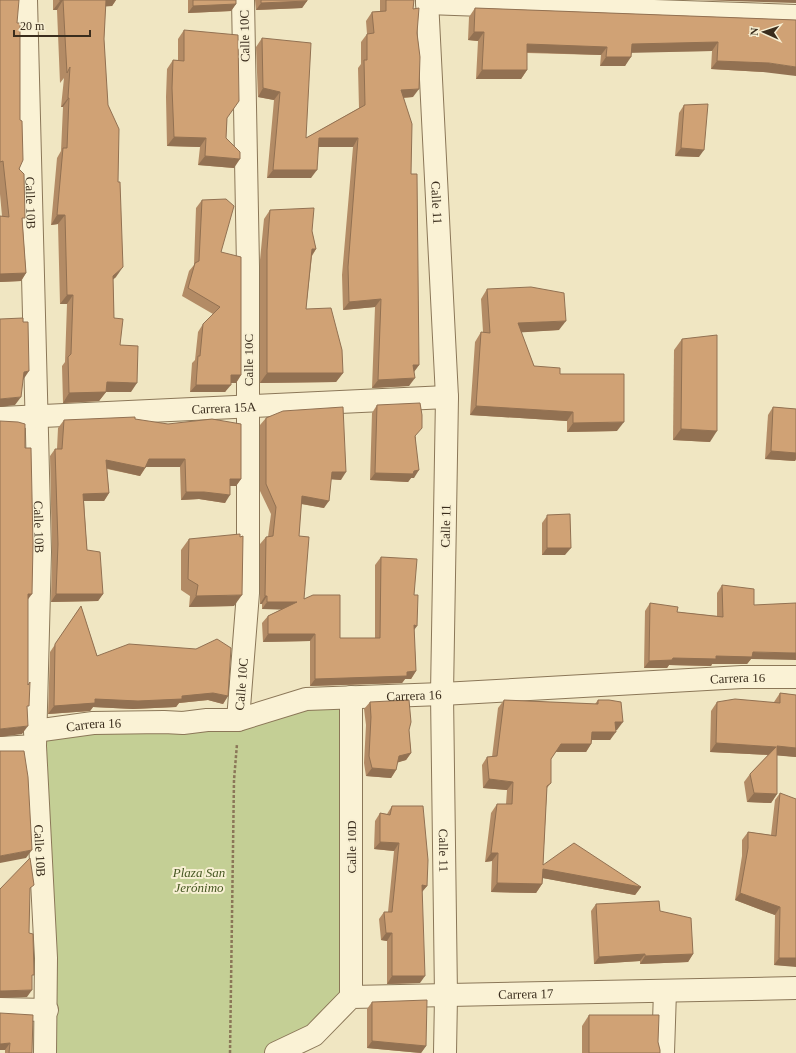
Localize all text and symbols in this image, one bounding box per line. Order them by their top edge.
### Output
street label: Calle 10C [237,10,252,62]
scale bar [14,12,90,38]
north arrow [744,12,784,52]
text: 20 m [20,19,45,33]
text: N [748,27,760,36]
street label: Calle 10B [22,177,39,230]
street label: Calle 11 [428,181,445,225]
street label: Calle 10C [241,334,256,386]
street label: Carrera 15A [191,399,257,417]
street label: Calle 10B [31,500,47,554]
street label: Calle 11 [438,504,453,548]
street label: Calle 10C [232,657,251,711]
street label: Carrera 16 [709,670,766,687]
street label: Carrera 16 [386,687,442,704]
street label: Carrera 16 [65,716,122,735]
street label: Calle 10D [344,820,359,874]
street label: Calle 10B [31,824,49,878]
street label: Calle 11 [436,829,451,872]
park label: Plaza San Jerónimo [172,865,225,895]
street label: Carrera 17 [498,986,554,1002]

